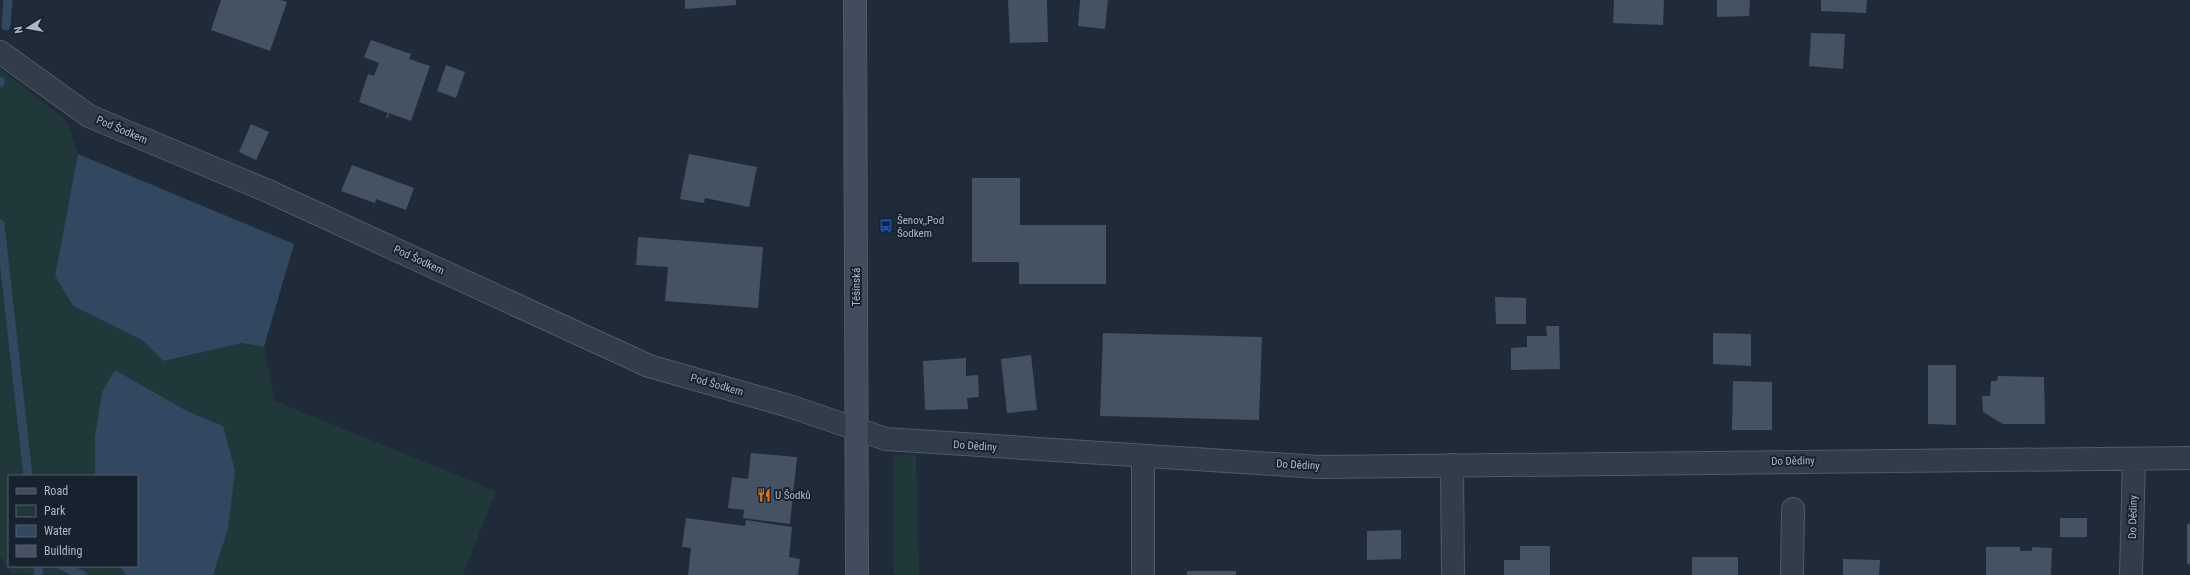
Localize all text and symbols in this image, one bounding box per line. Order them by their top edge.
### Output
north arrow [8,8,48,48]
text: N [12,25,26,34]
street label: Pod Šodkem [94,113,150,147]
place label: Šenov,,Pod Šodkem [897,214,944,240]
bus stop icon: Šenov,,Pod Šodkem [878,218,894,234]
street label: Pod Šodkem [392,243,446,277]
street label: Těšínská [850,268,863,306]
street label: Pod Šodkem [689,371,745,399]
street label: Do Dědiny [953,438,998,454]
street label: Do Dědiny [1771,454,1815,468]
street label: Do Dědiny [1276,457,1321,473]
legend [8,475,138,567]
text: Road [44,484,68,498]
restaurant icon: U Šodků [756,487,772,503]
place label: U Šodků [775,489,811,502]
street label: Do Dědiny [2126,495,2140,539]
text: Park [44,504,66,518]
text: Water [44,524,72,538]
text: Building [44,544,82,558]

